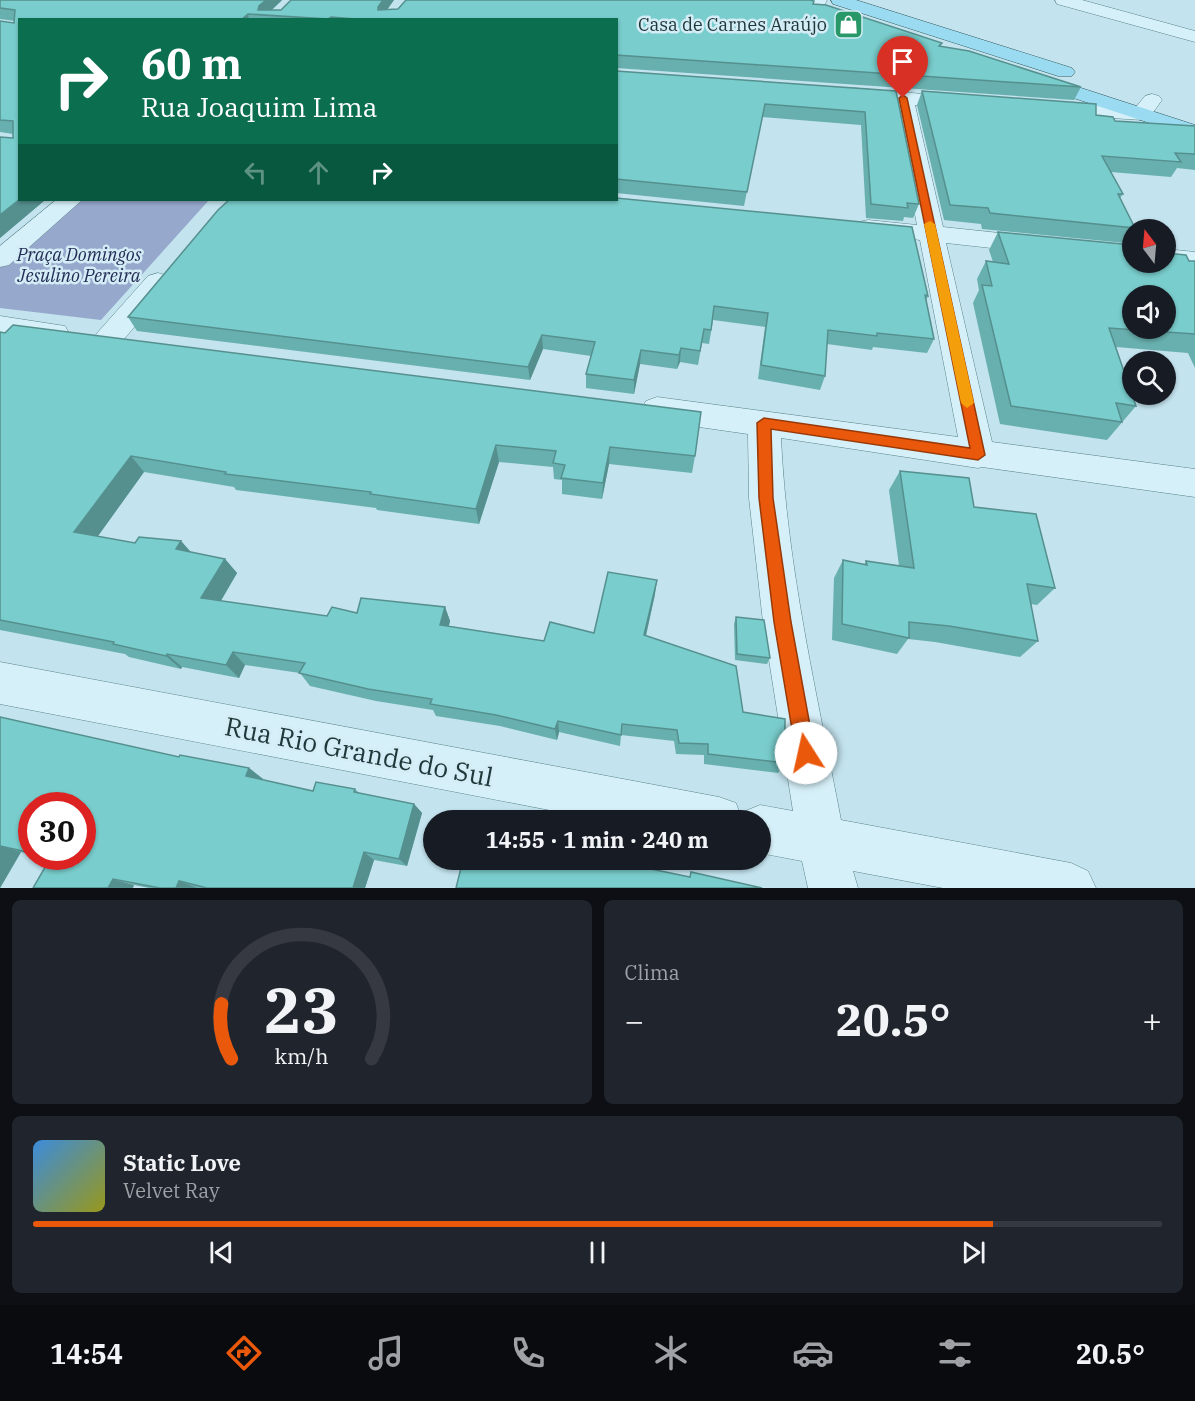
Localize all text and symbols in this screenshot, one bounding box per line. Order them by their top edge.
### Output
shop icon: Casa de Carnes Araújo [832,9,864,41]
place label: Casa de Carnes Araújo [638,13,827,36]
text: 60 m [141,36,242,91]
pin [877,36,928,98]
icon: right [42,42,120,120]
icon: arrive [886,45,919,78]
text: Rua Joaquim Lima [141,89,377,124]
icon: left [239,156,272,189]
icon: ahead [302,156,335,189]
icon: right [365,156,398,189]
north arrow [1122,219,1176,273]
map controls [1122,219,1176,405]
park label: Praça Domingos Jesulino Pereira [16,243,142,287]
button: sound [1122,285,1176,339]
button: search [1122,351,1176,405]
street label: Rua Rio Grande do Sul [222,708,496,794]
position arrow [774,721,838,785]
speed limit sign: 30 [18,792,96,870]
text: 14:55 · 1 min · 240 m [485,825,709,854]
text: Clima [625,959,680,986]
text: 23 [264,969,339,1050]
text: 20.5° [836,990,951,1048]
text: − [625,999,644,1042]
text: + [1142,999,1162,1042]
text: km/h [275,1042,329,1070]
text: Static Love [123,1148,241,1177]
text: Velvet Ray [123,1177,220,1204]
icon: previous [205,1236,238,1269]
icon: pause [581,1236,614,1269]
icon: next [957,1236,990,1269]
icon: directions [223,1332,265,1374]
icon: music [365,1332,407,1374]
icon: phone [507,1332,549,1374]
icon: climate [650,1332,692,1374]
icon: car [792,1332,834,1374]
icon: filters [934,1332,976,1374]
text: 14:54 [50,1336,123,1371]
text: 20.5° [1076,1336,1145,1371]

